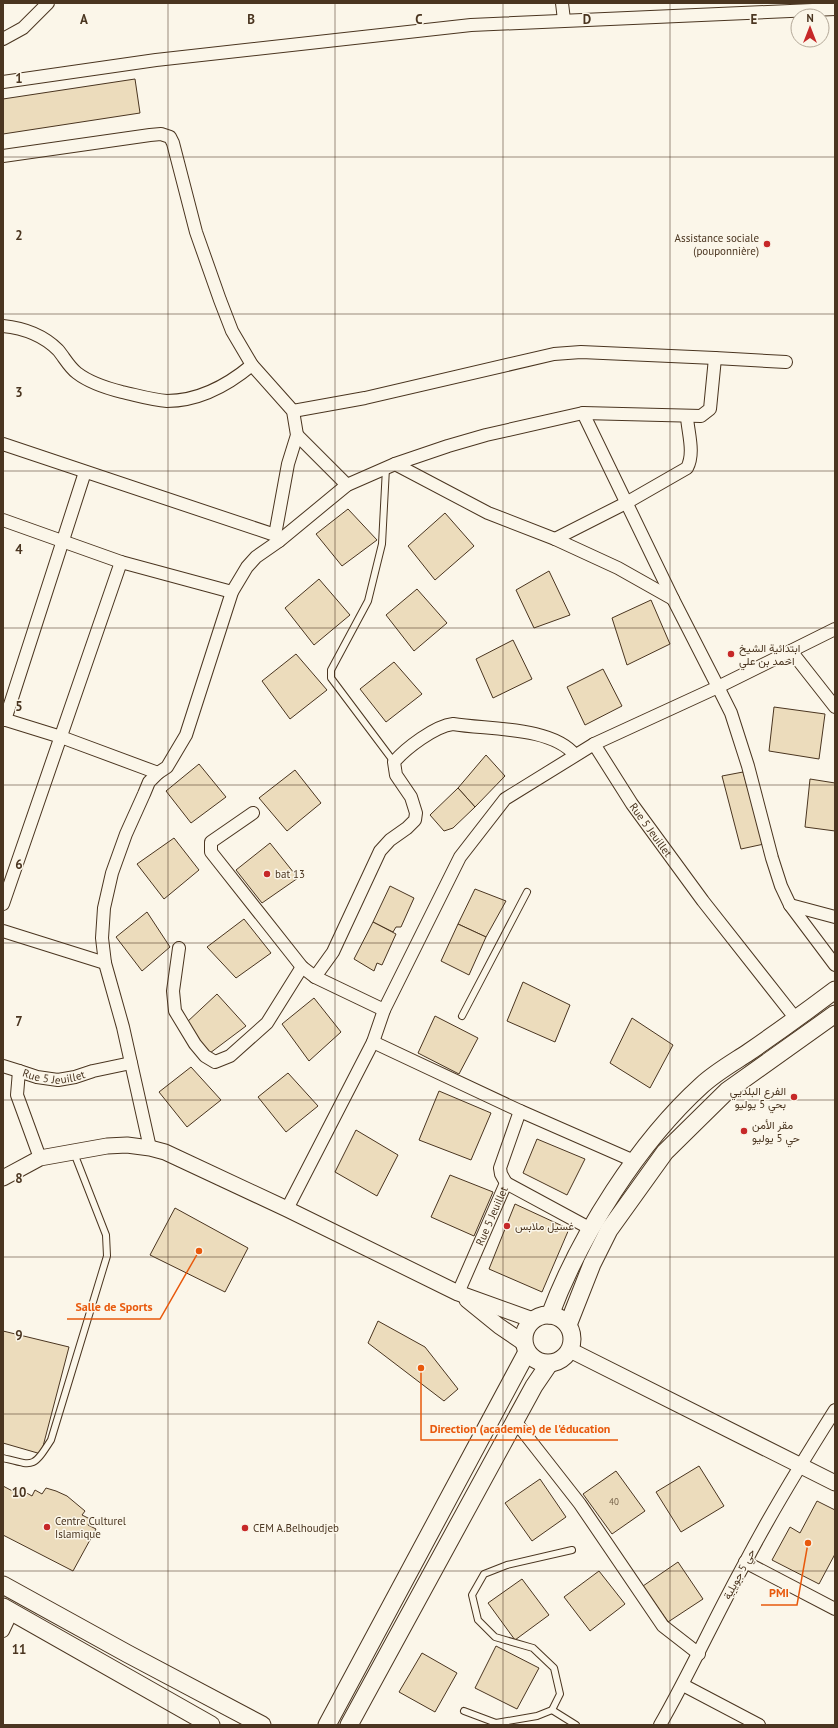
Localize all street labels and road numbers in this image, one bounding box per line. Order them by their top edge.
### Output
street label: Rue 5 Jeuillet [627,800,675,860]
street label: Rue 5 Jeuillet [21,1066,87,1087]
street label: Rue 5 Jeuillet [473,1184,511,1248]
street label: حي 5 جويلية [720,1546,761,1603]

